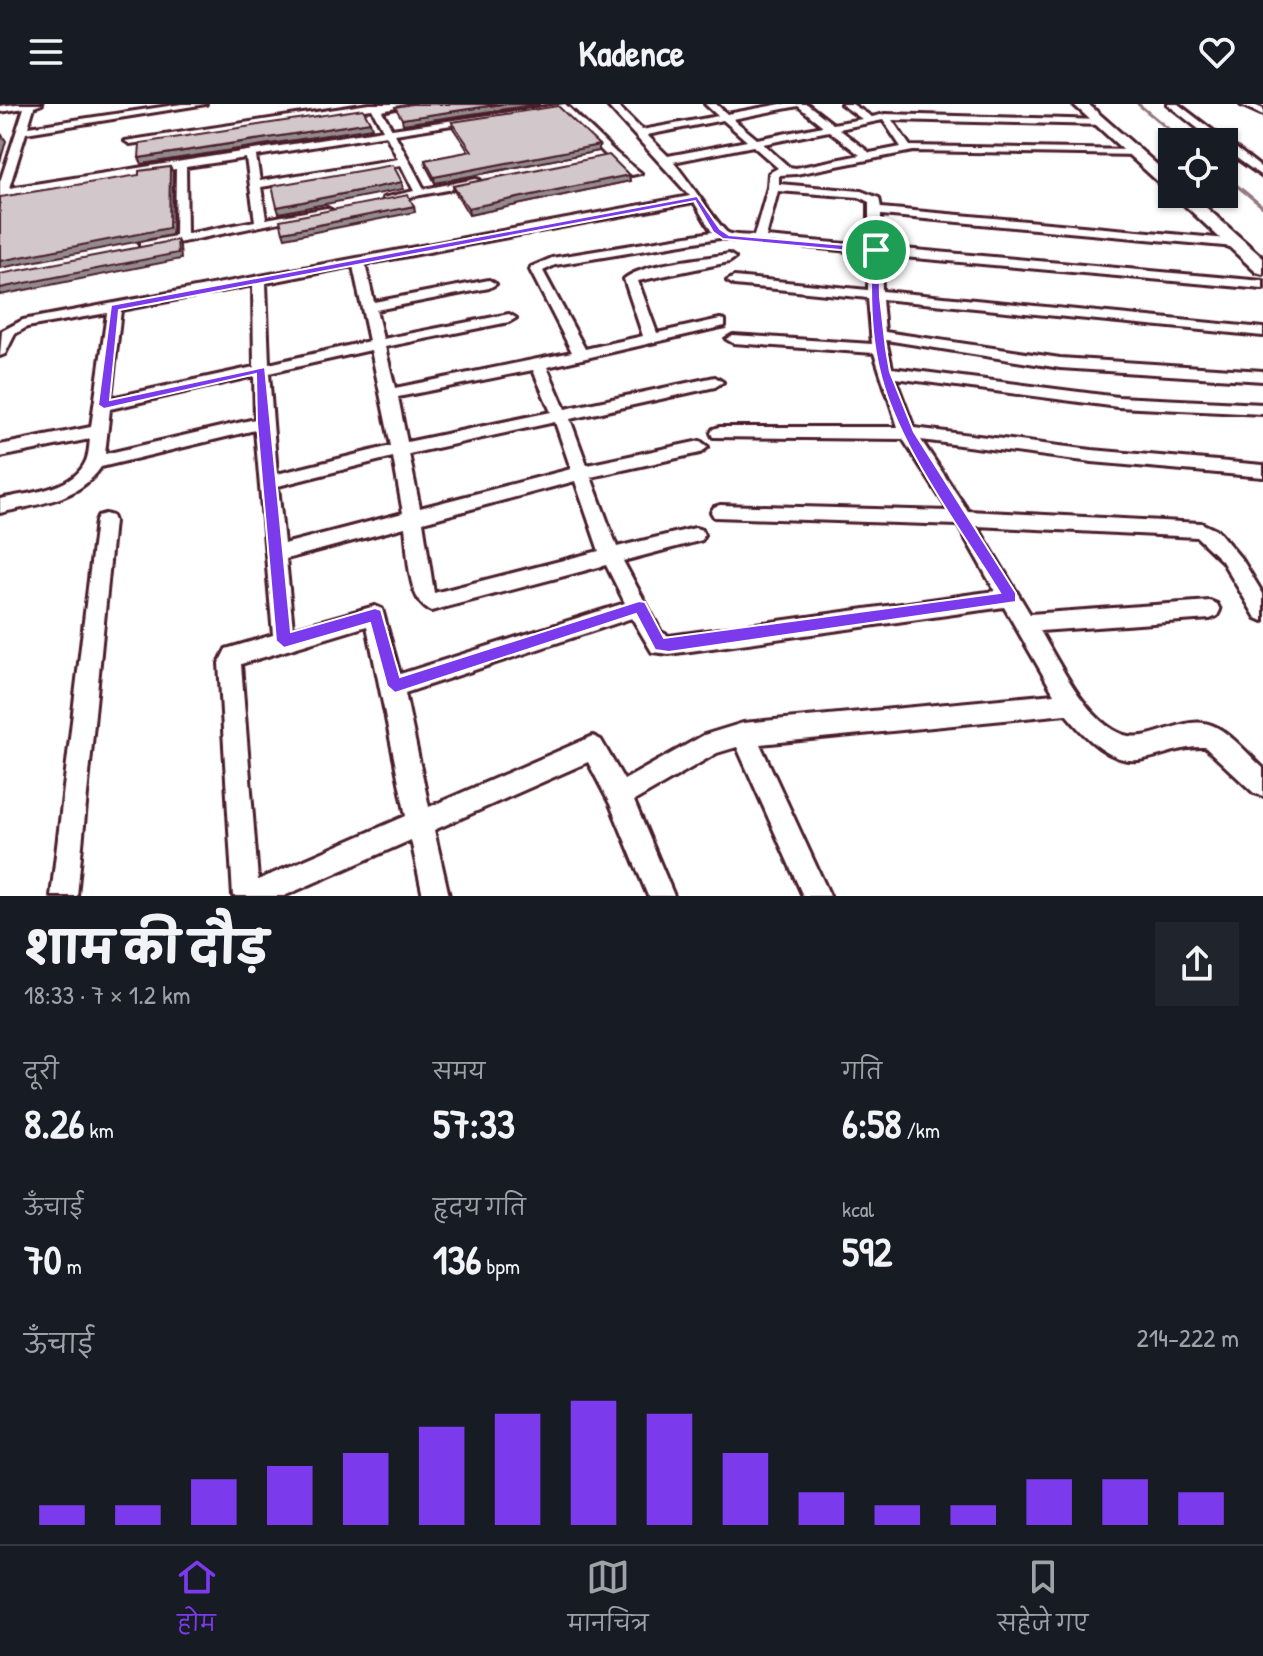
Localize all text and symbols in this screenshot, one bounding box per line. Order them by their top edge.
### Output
text: Kadence [579,28,684,77]
icon: menu [24,30,68,74]
icon: heart [1195,30,1239,74]
map controls [1158,128,1238,208]
button: locate [1158,128,1238,208]
pin [842,216,910,284]
icon: arrive [854,228,898,272]
text: शाम की दौड़ [24,917,268,977]
button: share [1155,922,1239,1006]
text: 18:33 · 7 × 1.2 km [24,977,190,1012]
text: दूरी [24,1056,59,1086]
text: समय [433,1056,485,1086]
text: गति [842,1056,882,1086]
text: 8.26 [24,1096,85,1150]
text: 57:33 [433,1096,515,1150]
text: 6:58 [842,1096,901,1150]
text: km [85,1115,114,1145]
text: /km [901,1115,940,1145]
text: ऊँचाई [24,1192,83,1222]
text: हृदय गति [433,1192,526,1222]
text: kcal [842,1194,874,1224]
text: 592 [842,1224,892,1278]
text: 70 [24,1232,62,1286]
text: 136 [433,1232,481,1286]
text: m [62,1251,82,1281]
text: bpm [481,1251,520,1281]
text: 214–222 m [1137,1320,1239,1355]
text: ऊँचाई [24,1326,94,1361]
tab: होम [175,1555,219,1648]
tab: मानचित्र [568,1555,648,1648]
tab: सहेजे गए [998,1555,1088,1648]

